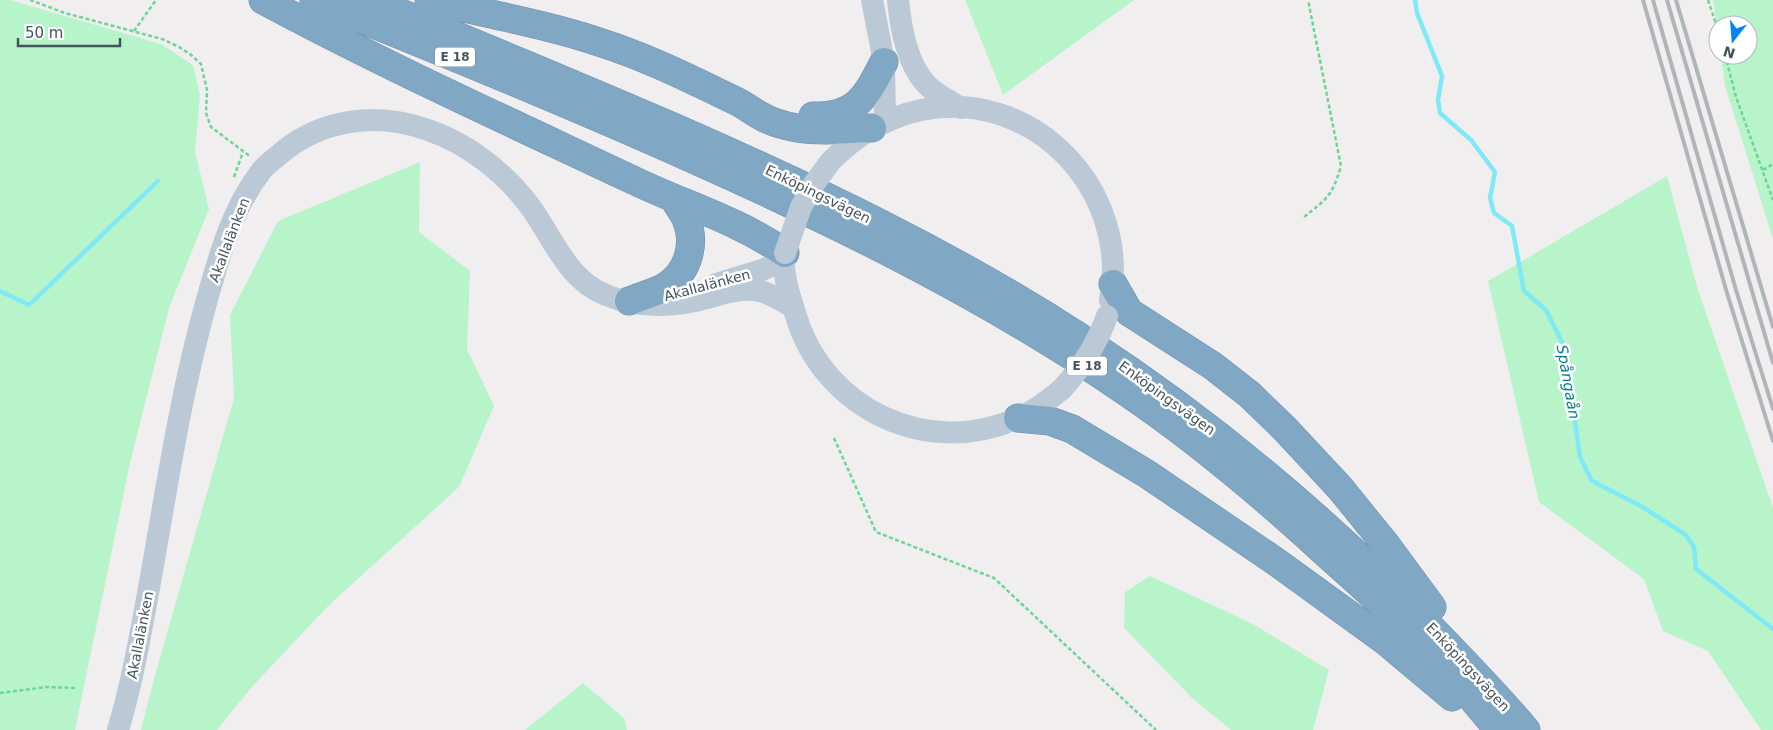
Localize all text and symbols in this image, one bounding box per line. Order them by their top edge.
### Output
scale bar [18,15,120,47]
north arrow [1708,15,1758,65]
text: 50 m [25,24,63,42]
text: N [1721,43,1737,62]
road number: E 18 [435,48,475,66]
street label: Enköpingsvägen [763,162,873,226]
street label: Akallalänken [206,196,252,284]
street label: Akallalänken [662,266,752,304]
water label: Spångaån [1553,343,1583,421]
road number: E 18 [1067,356,1107,376]
street label: Enköpingsvägen [1116,358,1218,438]
street label: Akallalänken [124,590,156,680]
street label: Enköpingsvägen [1423,620,1513,714]

